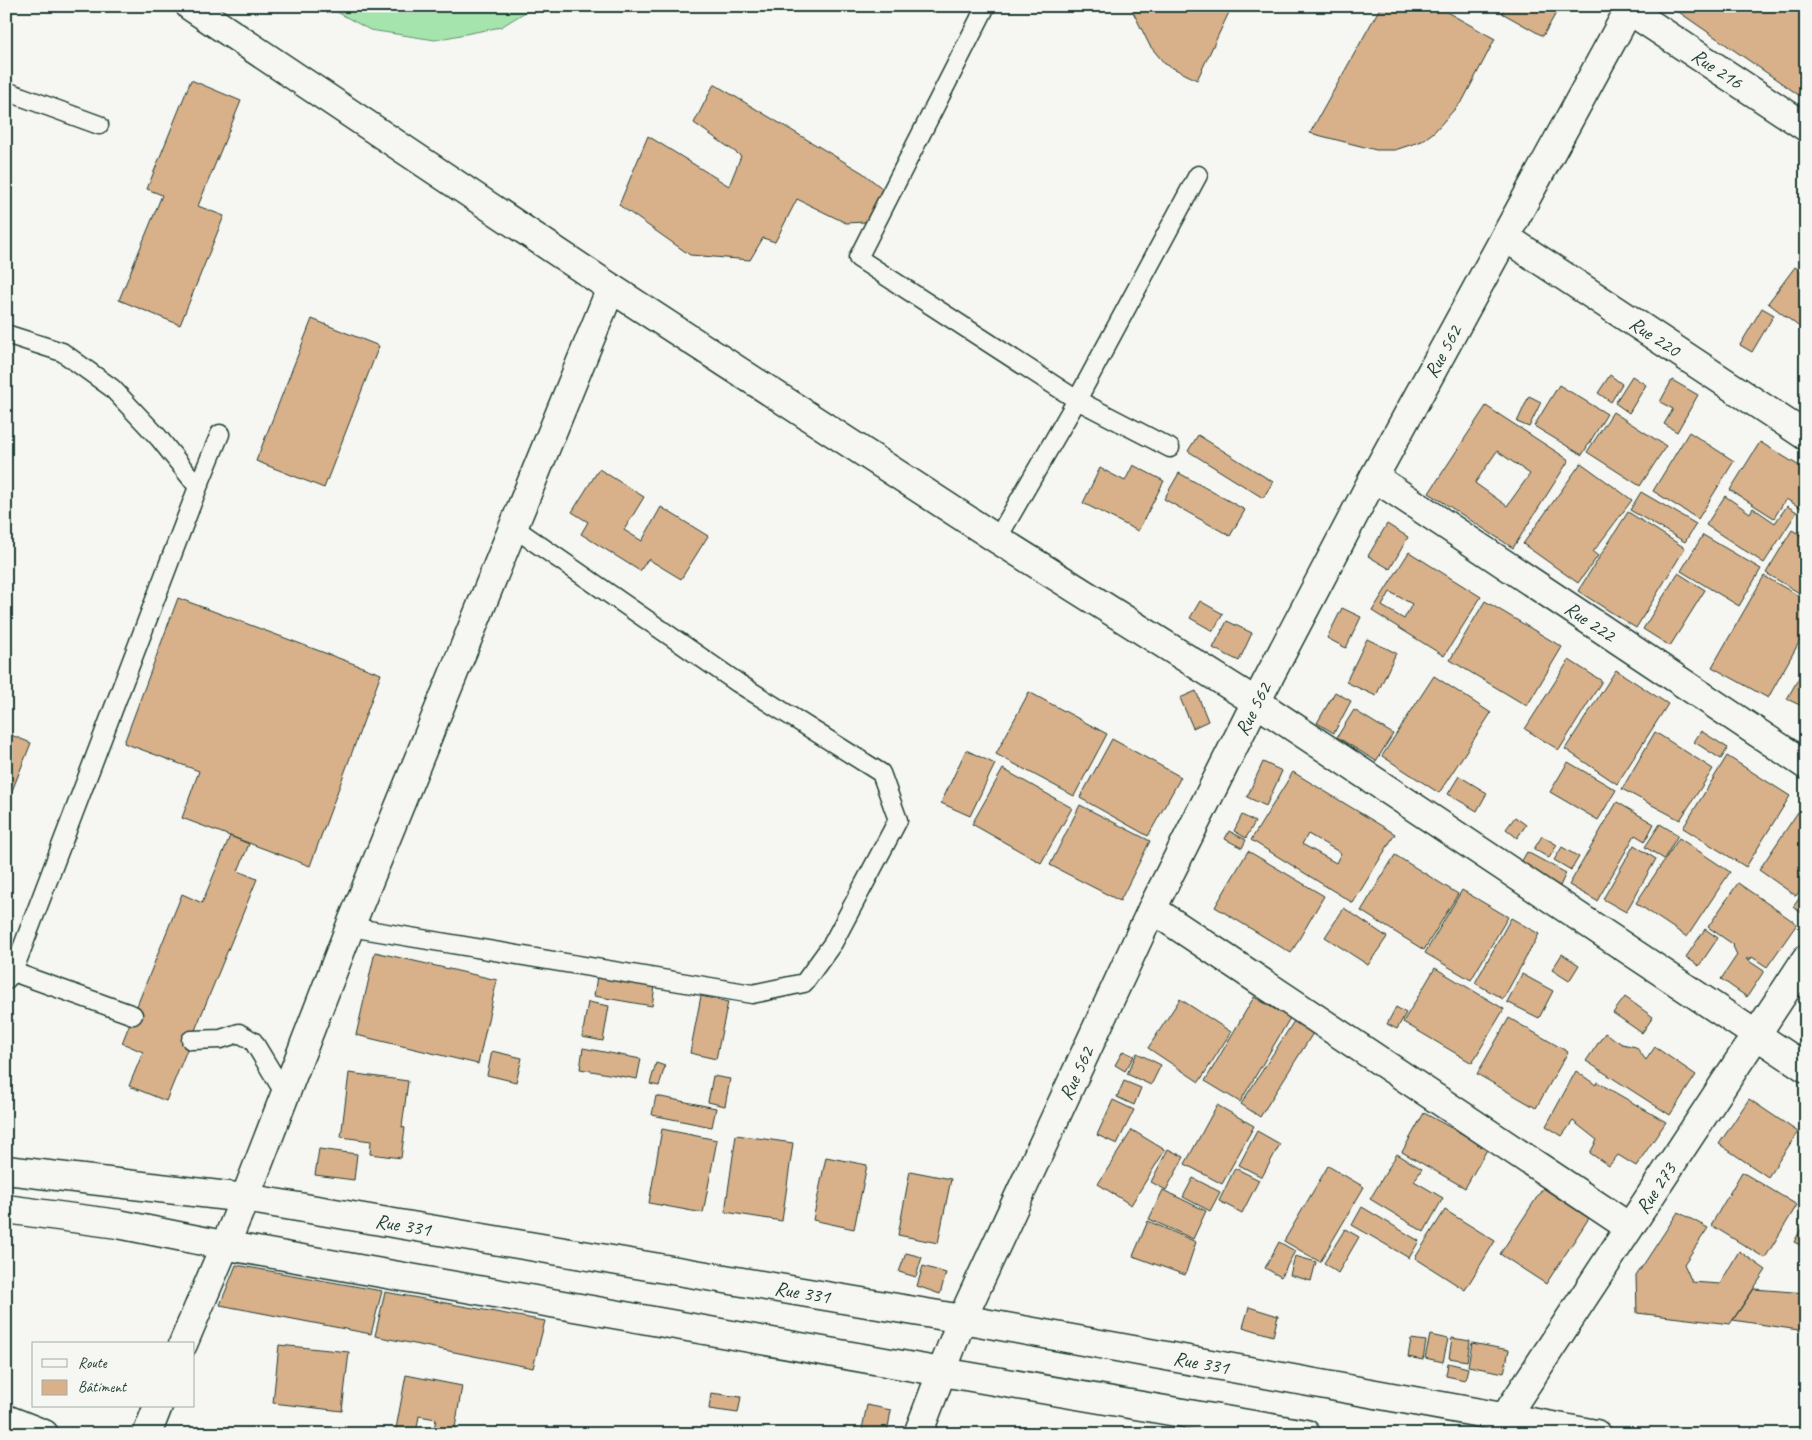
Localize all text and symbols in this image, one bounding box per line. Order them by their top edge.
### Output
street label: Rue 216 [1687,43,1748,95]
street label: Rue 220 [1625,310,1687,363]
street label: Rue 562 [1418,319,1468,382]
street label: Rue 222 [1560,595,1622,648]
street label: Rue 562 [1229,676,1277,739]
street label: Rue 562 [1053,1041,1100,1104]
street label: Rue 273 [1630,1156,1682,1218]
street label: Rue 331 [373,1208,434,1242]
street label: Rue 331 [773,1275,833,1309]
legend [32,1342,195,1408]
street label: Rue 331 [1172,1345,1232,1380]
text: Route [78,1354,108,1373]
text: Bâtiment [78,1378,128,1397]

